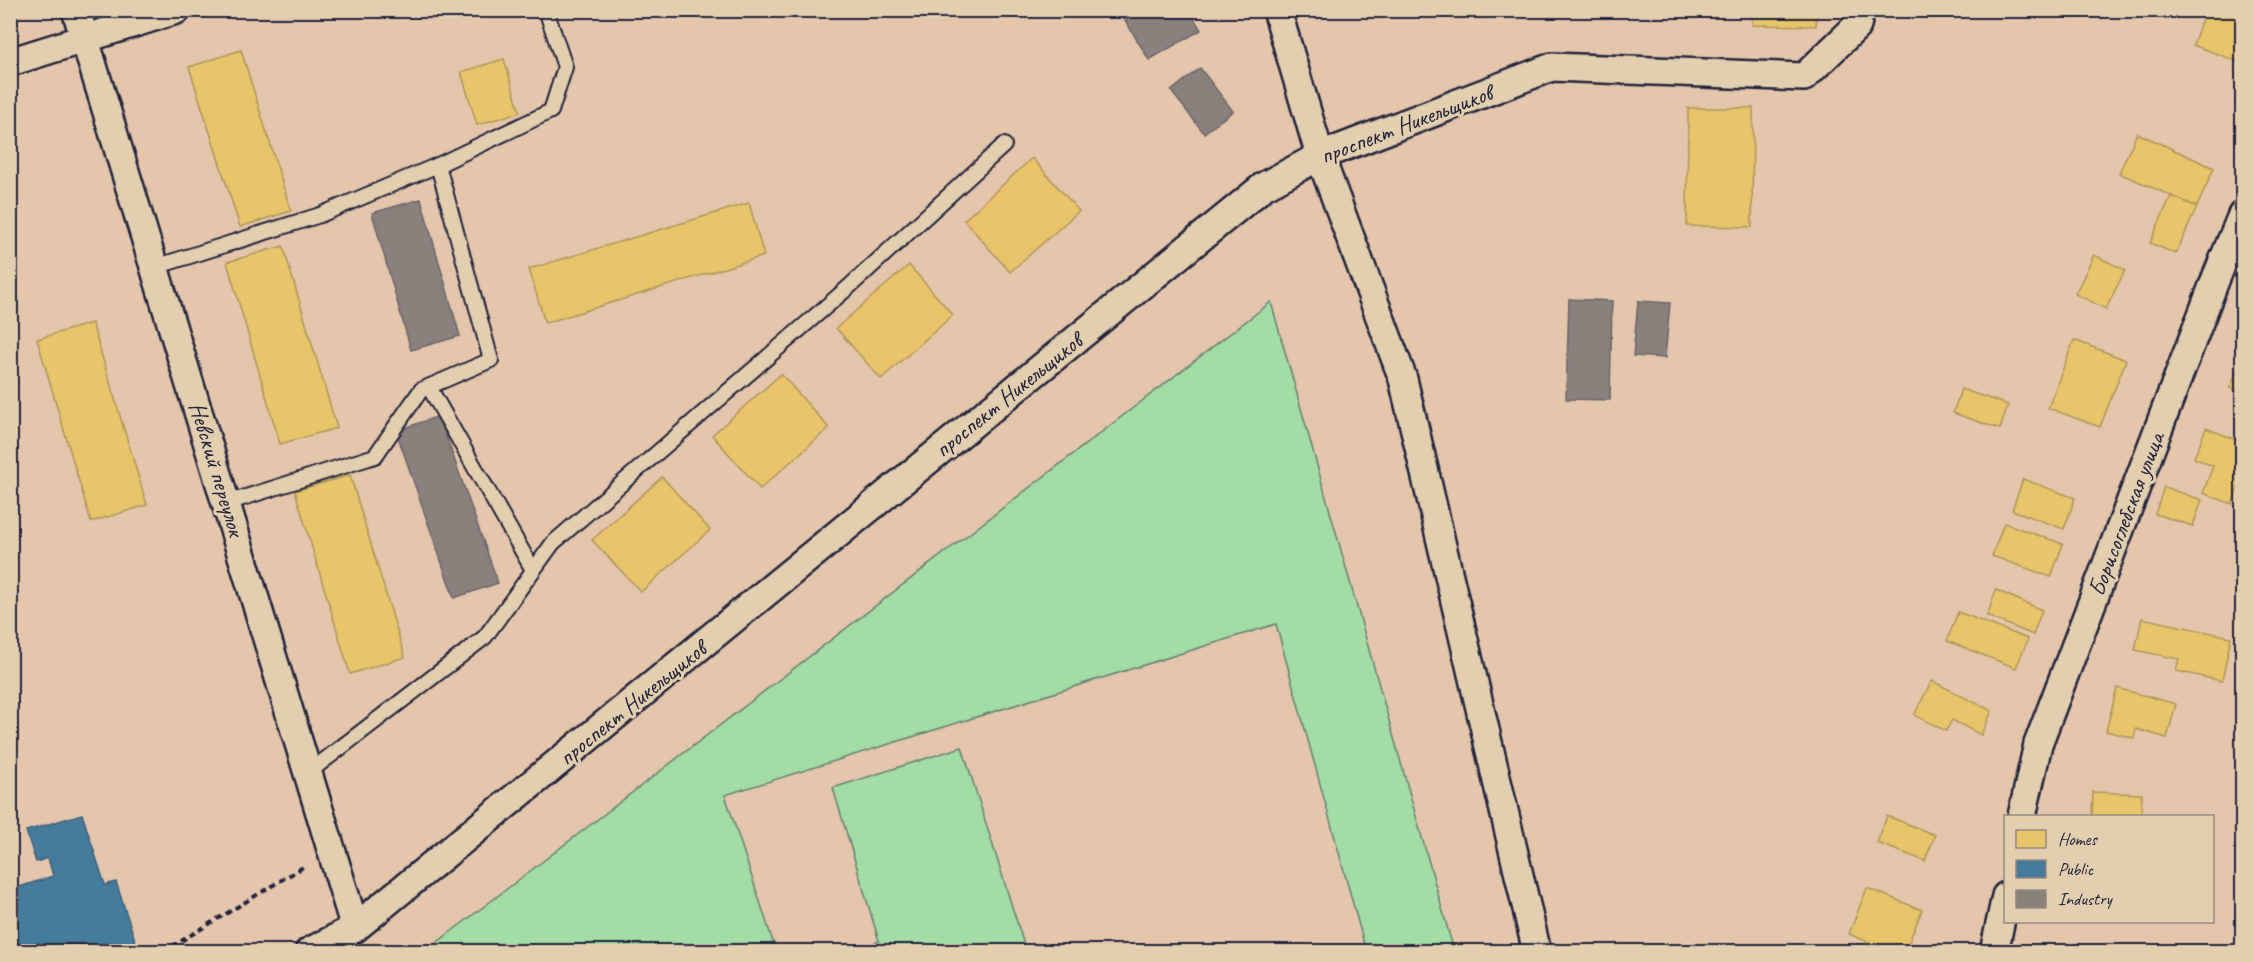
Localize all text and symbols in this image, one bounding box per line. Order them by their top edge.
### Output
street label: проспект Никельщиков [1316,76,1501,171]
street label: проспект Никельщиков [928,323,1092,464]
street label: Невский переулок [182,398,252,542]
street label: Борисоглебская улица [2081,426,2172,600]
street label: проспект Никельщиков [552,631,716,772]
legend [2004,815,2214,923]
text: Homes [2058,828,2098,850]
text: Public [2058,858,2095,880]
text: Industry [2058,888,2113,910]

